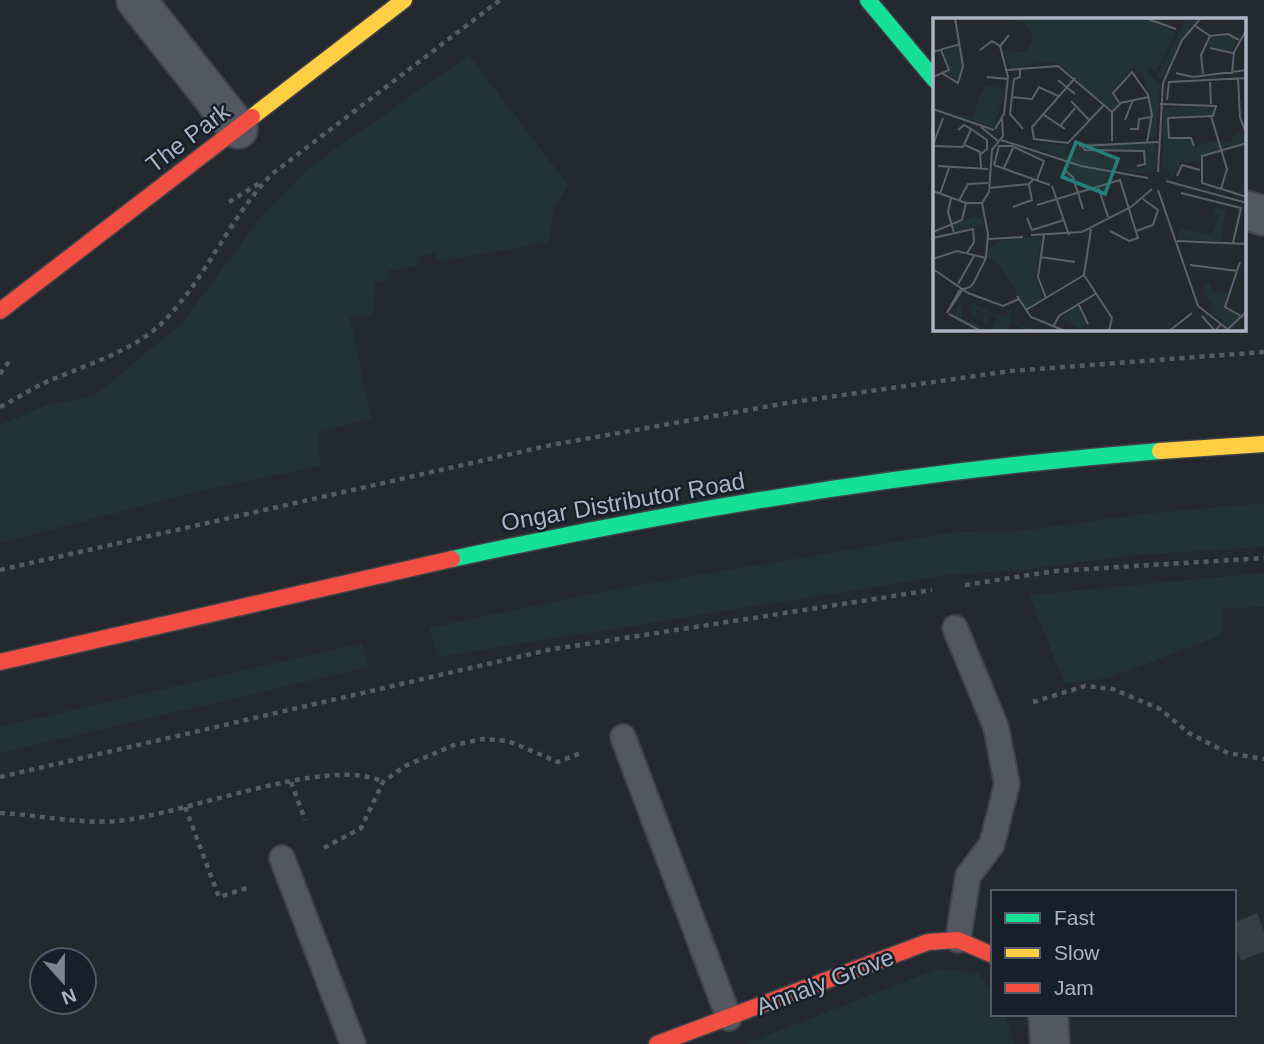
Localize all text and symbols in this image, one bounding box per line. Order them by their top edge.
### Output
inset map [933,18,1246,331]
street label: The Park [141,97,236,178]
street label: Ongar Distributor Road [499,467,747,536]
legend [991,890,1236,1016]
text: Fast [1054,906,1095,929]
text: Slow [1054,941,1100,964]
street label: Annaly Grove [752,943,898,1020]
north arrow [28,946,98,1016]
text: Jam [1054,976,1094,999]
text: N [59,984,79,1009]

